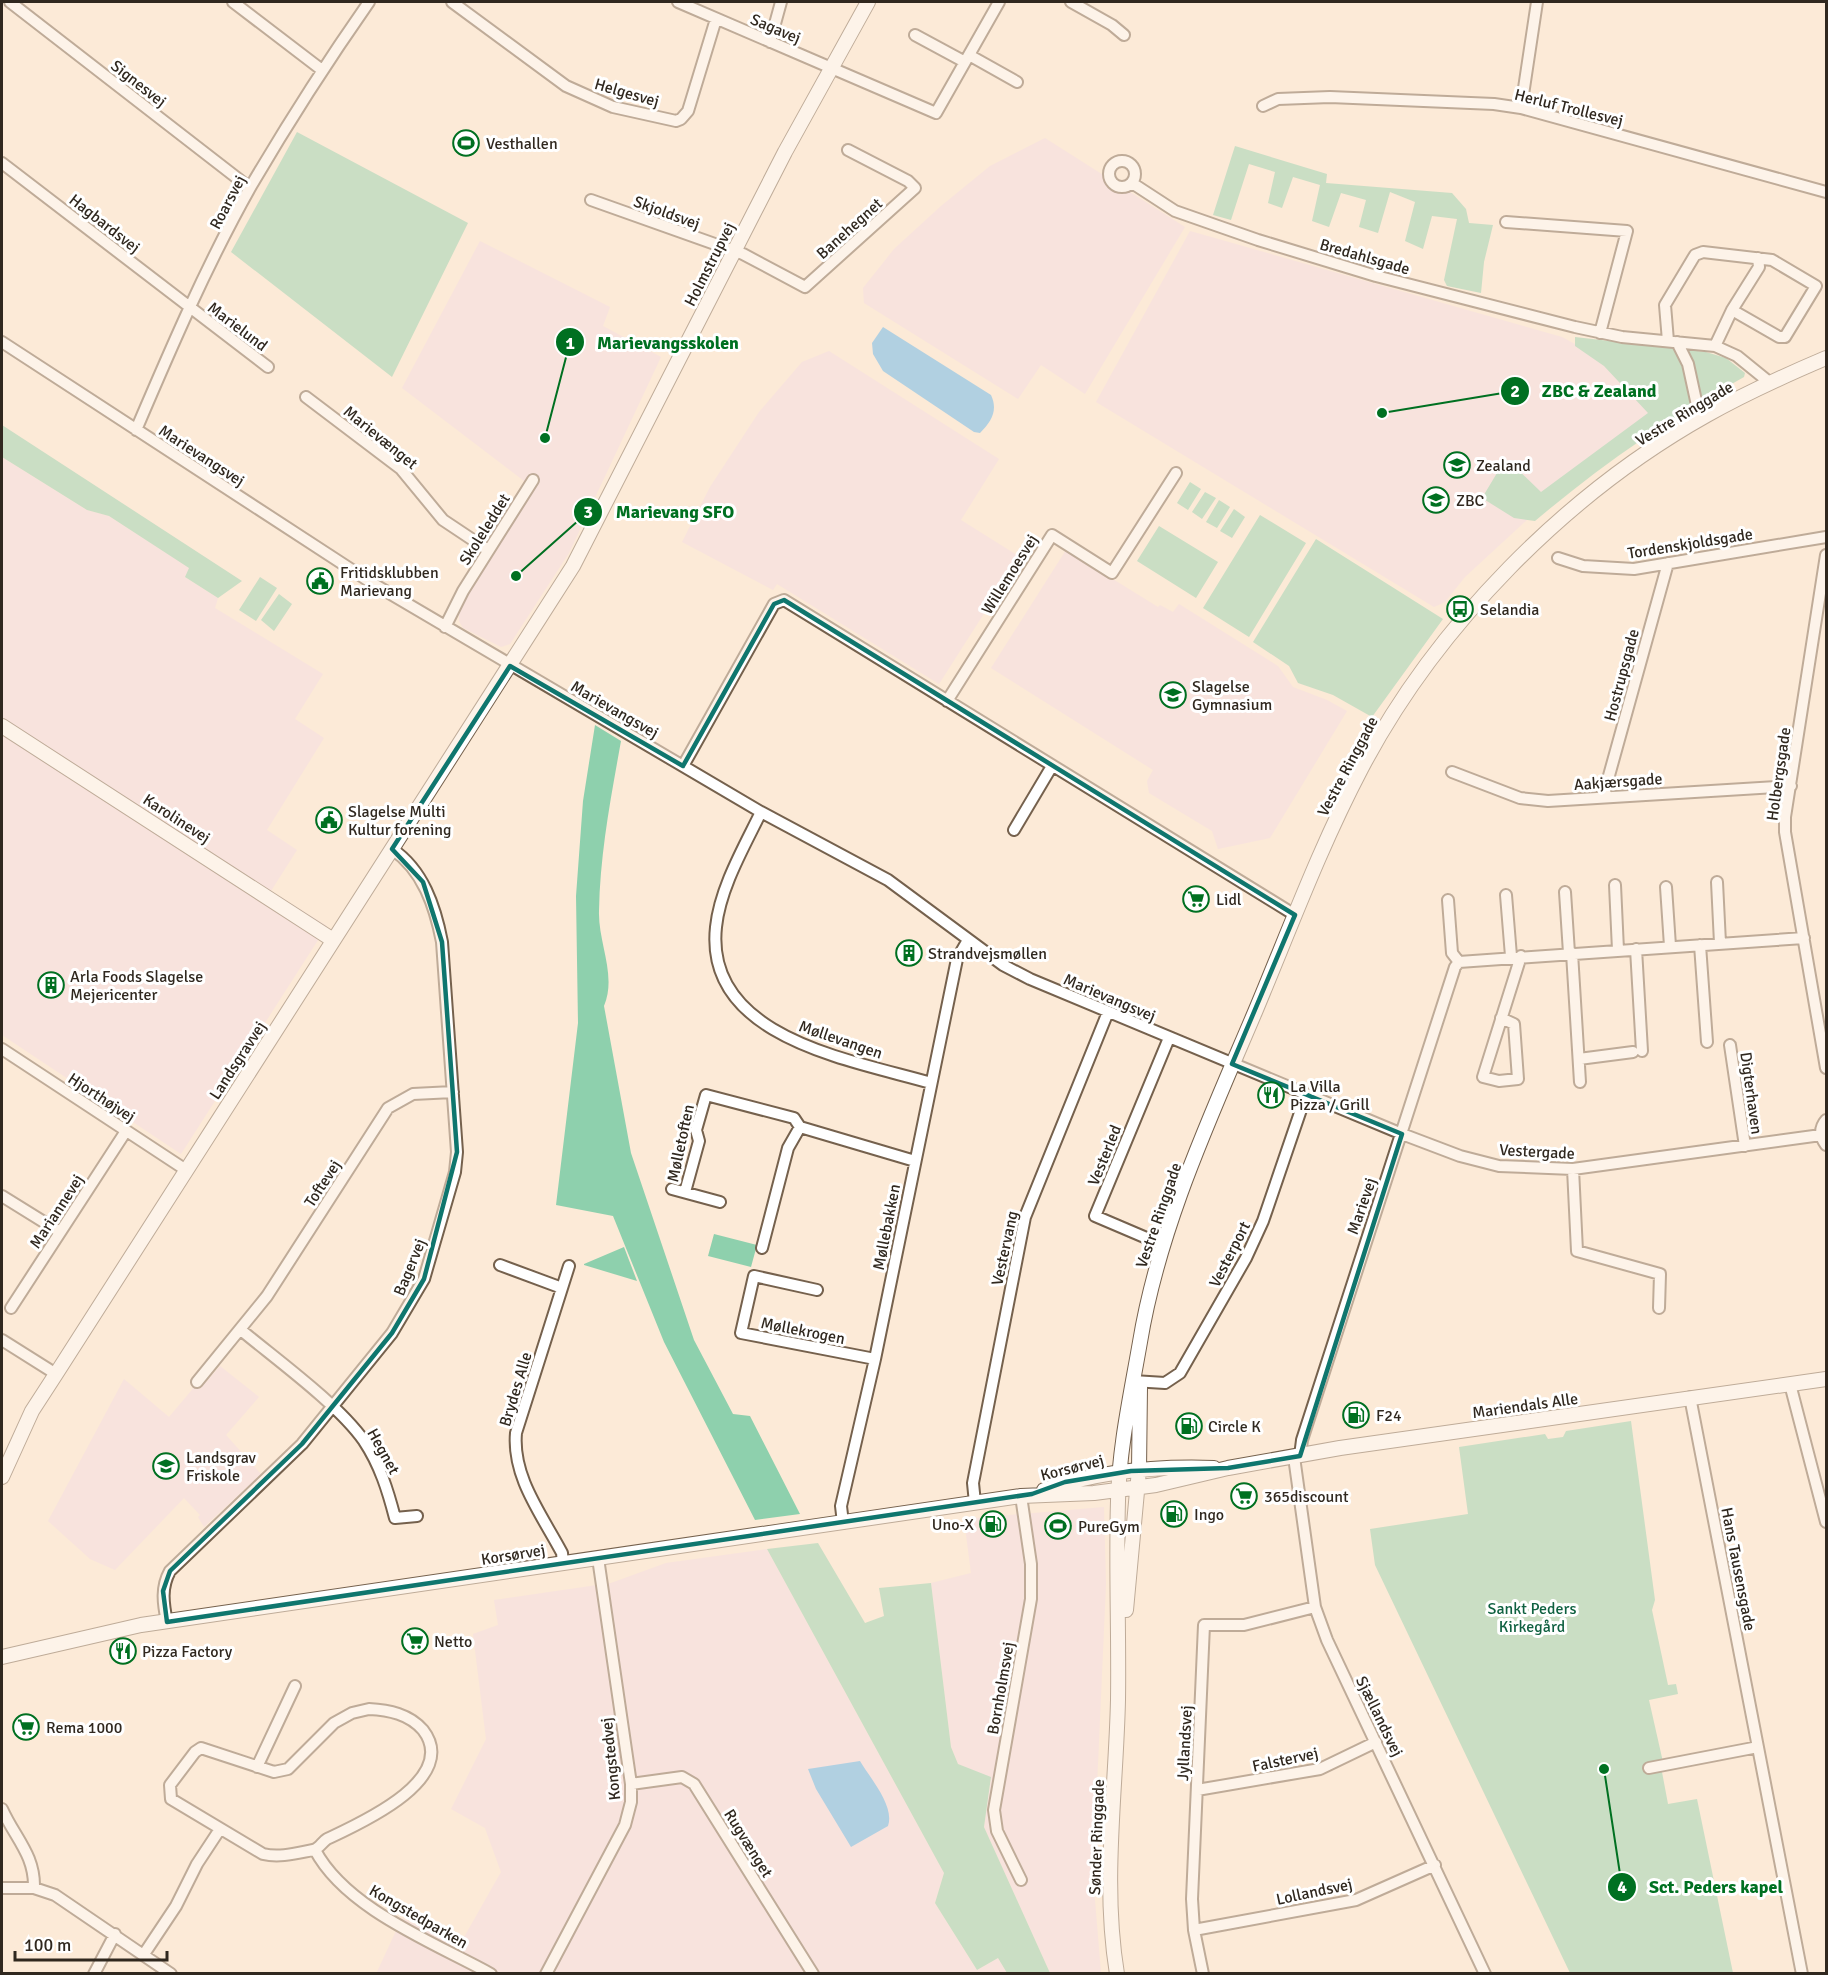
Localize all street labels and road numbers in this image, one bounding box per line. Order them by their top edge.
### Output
street label: Sagavej [747,9,804,48]
street label: Signesvej [107,56,170,112]
street label: Helgesvej [592,74,661,112]
street label: Herluf Trollesvej [1512,85,1625,131]
street label: Roarsvej [205,172,250,233]
street label: Hagbardsvej [65,190,144,258]
street label: Skjoldsvej [631,192,703,234]
street label: Banehegnet [812,194,887,264]
street label: Holmstrupvej [680,219,740,310]
street label: Bredahlsgade [1317,235,1412,279]
street label: Marielund [203,298,271,356]
street label: Vestre Ringgade [1632,377,1737,451]
street label: Marievænget [339,402,422,474]
street label: Marievangsvej [155,421,248,491]
street label: Skoleleddet [455,490,515,569]
street label: Tordenskjoldsgade [1626,524,1754,564]
street label: Willemoesvej [977,531,1042,618]
street label: Hostrupsgade [1600,627,1644,724]
street label: Marievangsvej [567,677,662,743]
street label: Vestre Ringgade [1313,713,1383,820]
street label: Holbergsgade [1763,726,1795,822]
street label: Aakjærsgade [1573,769,1663,795]
street label: Karolinevej [139,790,214,848]
street label: Marievangsvej [1060,969,1159,1026]
street label: Møllevangen [796,1016,885,1064]
street label: Landsgravvej [205,1018,271,1103]
street label: Digterhaven [1735,1051,1767,1136]
street label: Hjorthøjvej [64,1069,139,1127]
street label: Mølletoften [663,1102,699,1184]
street label: Vesterled [1084,1122,1126,1189]
street label: Vestergade [1499,1140,1575,1164]
street label: Toftevej [300,1156,345,1211]
street label: Vestre Ringgade [1132,1160,1186,1271]
street label: Mariannevej [25,1171,88,1252]
street label: Marievej [1343,1175,1381,1237]
street label: Møllebakken [869,1182,905,1272]
street label: Vestervang [987,1209,1023,1287]
street label: Vesterport [1205,1218,1255,1291]
street label: Bagervej [389,1236,430,1299]
street label: Møllekrogen [759,1313,847,1349]
street label: Brydes Alle [495,1350,537,1429]
street label: Mariendals Alle [1471,1389,1579,1423]
street label: Hegnet [362,1425,404,1478]
street label: Korsørvej [1038,1450,1106,1485]
street label: Hans Tausensgade [1716,1506,1760,1633]
street label: Korsørvej [480,1540,547,1570]
street label: Bornholmsvej [983,1640,1019,1736]
street label: Sjællandsvej [1351,1673,1407,1760]
street label: Jyllandsvej [1173,1705,1197,1781]
street label: Kongstedvej [597,1716,625,1801]
street label: Falstervej [1250,1743,1320,1777]
street label: Sønder Ringgade [1085,1779,1109,1895]
street label: Rugvænget [719,1806,777,1882]
street label: Lollandsvej [1274,1874,1354,1910]
street label: Kongstedparken [366,1881,471,1953]

